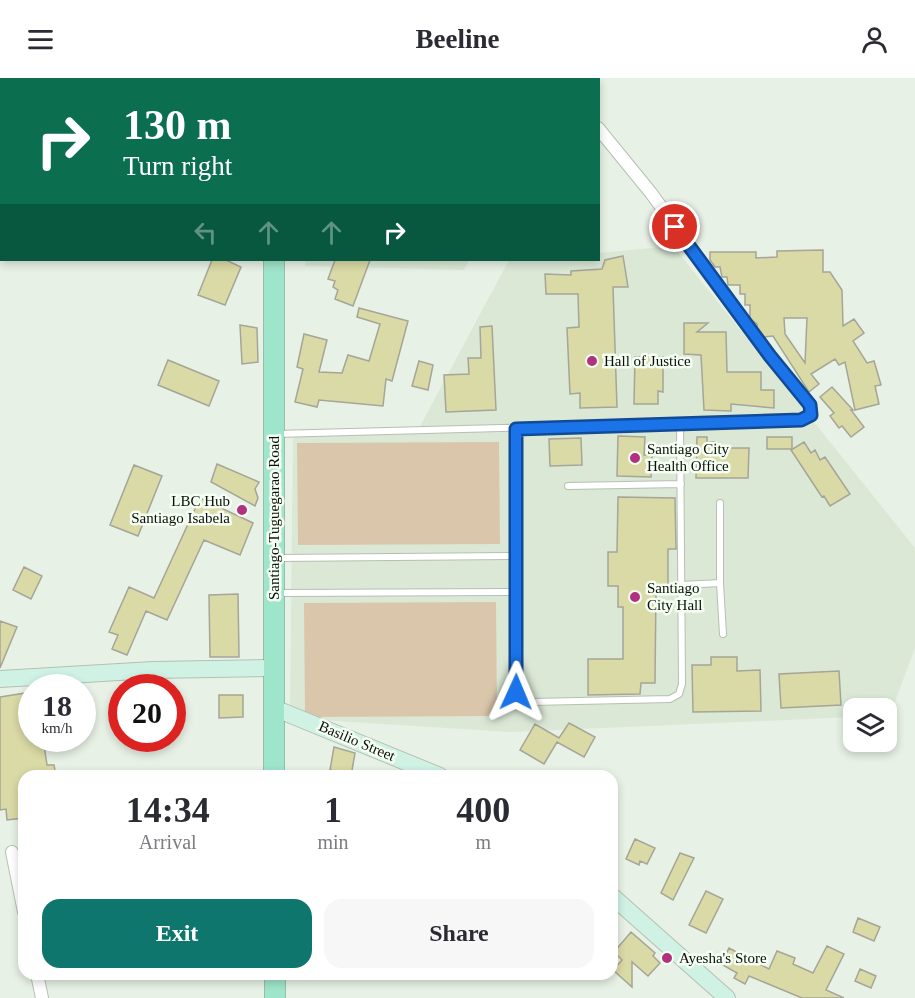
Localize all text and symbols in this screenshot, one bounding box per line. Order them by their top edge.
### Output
icon: menu [24,23,57,56]
icon: person [858,23,891,56]
text: Beeline [416,24,499,54]
icon: right [24,102,102,180]
text: 130 m [123,102,232,148]
text: Turn right [123,151,232,181]
pin [649,201,700,252]
icon: arrive [658,210,691,243]
icon: left [189,216,222,249]
icon: ahead [252,216,285,249]
icon: ahead [315,216,348,249]
icon: right [378,216,411,249]
place label: Hall of Justice [604,353,691,369]
marker: Hall of Justice [585,354,599,368]
street label: Santiago-Tuguegarao Road [266,436,282,600]
place label: Santiago City Health Office [647,441,730,474]
marker: Santiago City Health Office [628,451,642,465]
place label: LBC Hub Santiago Isabela [131,493,230,526]
marker: LBC Hub Santiago Isabela [235,503,249,517]
place label: Santiago City Hall [647,580,702,613]
marker: Santiago City Hall [628,590,642,604]
position arrow [484,660,548,724]
speed limit sign: 20 [108,674,186,752]
text: 18 [42,689,72,722]
map controls [843,698,897,752]
button: layers [843,698,897,752]
street label: Basilio Street [316,718,398,765]
text: km/h [42,720,72,736]
text: 14:34 [126,790,210,830]
text: 1 [324,790,342,830]
text: 400 [456,790,510,830]
text: Arrival [139,831,197,853]
text: min [317,831,349,853]
text: m [476,831,491,853]
button: Exit [42,899,312,968]
button: Share [324,899,594,968]
place label: Ayesha's Store [679,950,767,966]
marker: Ayesha's Store [660,951,674,965]

